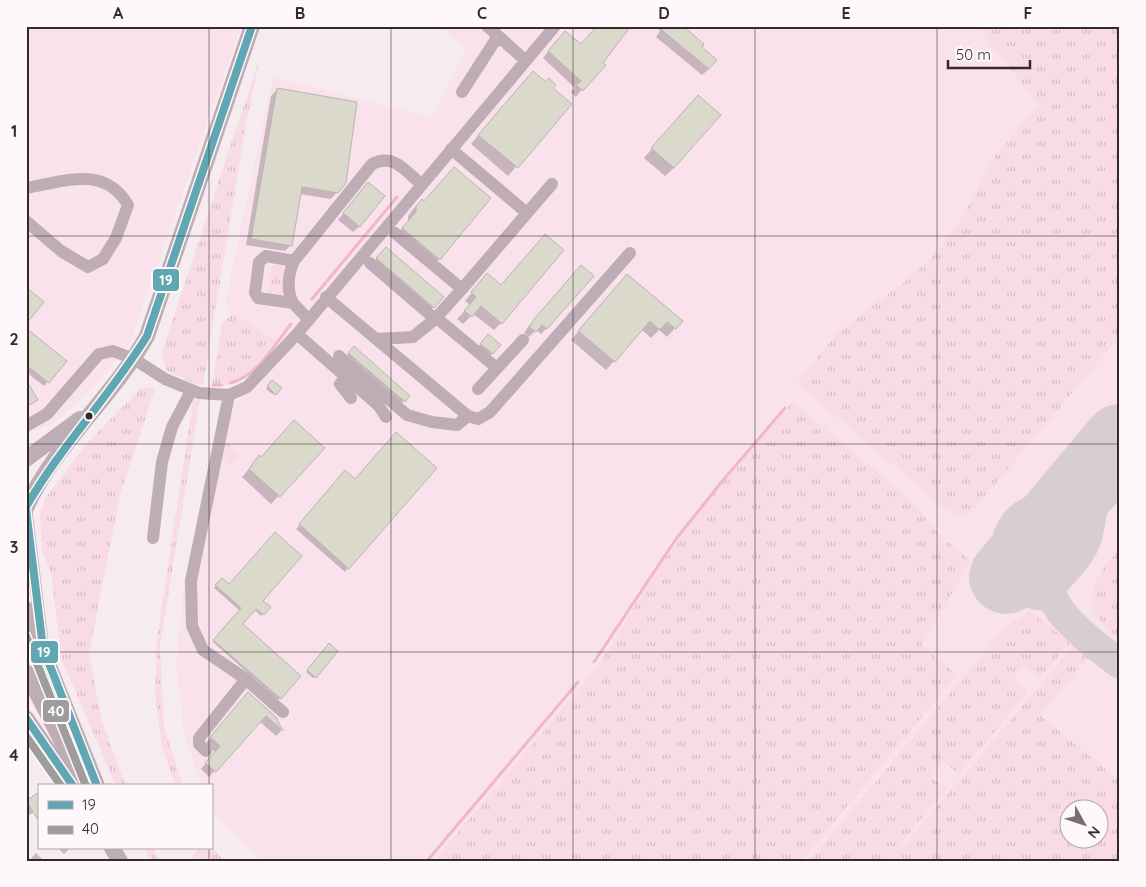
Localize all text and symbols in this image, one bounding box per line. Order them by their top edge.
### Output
text: A [113,3,124,23]
text: B [295,3,305,23]
text: C [477,3,487,23]
text: D [658,3,670,23]
text: E [841,3,851,23]
text: F [1024,3,1033,23]
scale bar [948,38,1031,70]
text: 50 m [956,45,991,64]
text: 1 [11,121,17,141]
line badge: 19 [152,268,180,292]
text: 19 [159,271,173,289]
text: 2 [9,329,19,349]
unlabelled marker [84,411,94,421]
text: 3 [10,537,18,557]
line badge: 19 [30,640,59,664]
text: 19 [37,643,51,661]
line badge: 40 [42,699,70,723]
text: 40 [48,702,65,720]
text: 4 [9,745,19,765]
legend [38,784,212,850]
text: 19 [82,795,96,814]
north arrow [1058,800,1108,850]
text: 40 [82,819,99,838]
text: N [1084,823,1104,842]

